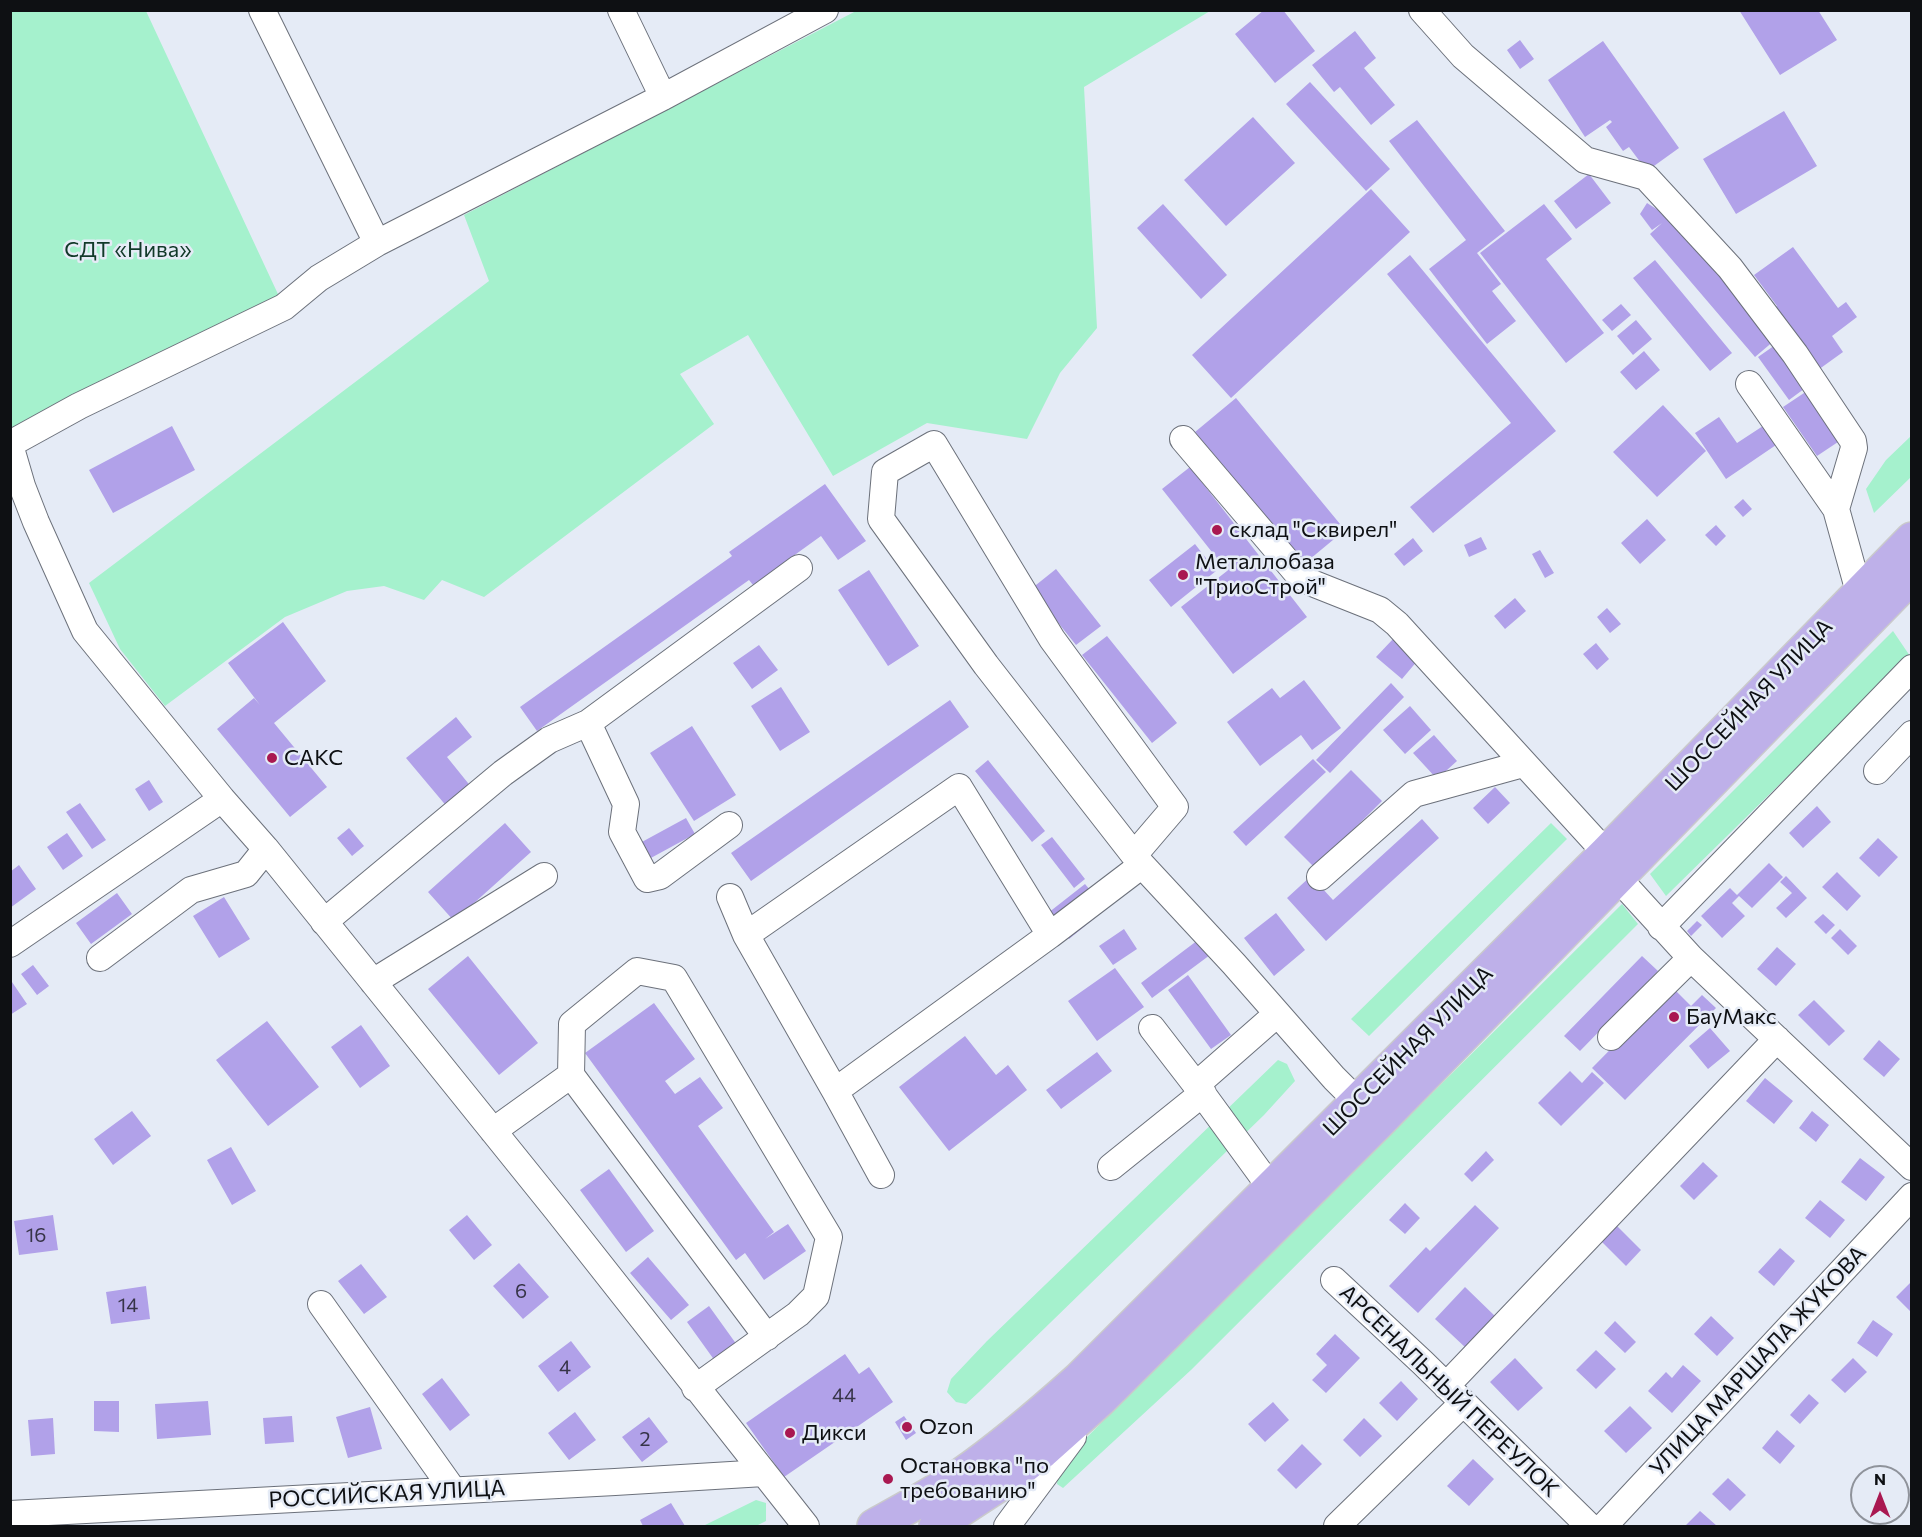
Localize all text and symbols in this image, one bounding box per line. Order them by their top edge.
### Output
park label: СДТ «Нива» [64,237,192,263]
place label: склад "Сквирел" [1229,517,1397,543]
marker: склад "Сквирел" [1210,523,1224,537]
place label: Металлобаза "ТриоСтрой" [1195,549,1335,600]
marker: Металлобаза "ТриоСтрой" [1176,568,1190,582]
street label: ШОССЕЙНАЯ УЛИЦА [1660,613,1838,797]
place label: САКС [284,745,343,771]
marker: САКС [265,751,279,765]
street label: ШОССЕЙНАЯ УЛИЦА [1318,961,1498,1141]
place label: БауМакс [1686,1004,1777,1030]
marker: БауМакс [1667,1010,1681,1024]
house number: 16 [26,1223,46,1247]
street label: УЛИЦА МАРШАЛА ЖУКОВА [1644,1240,1872,1482]
house number: 6 [515,1279,527,1303]
street label: АРСЕНАЛЬНЫЙ ПЕРЕУЛОК [1334,1279,1564,1503]
house number: 14 [118,1293,138,1317]
house number: 4 [559,1355,571,1379]
house number: 44 [832,1383,856,1407]
place label: Ozon [919,1414,974,1440]
place label: Дикси [802,1420,867,1446]
marker: Ozon [900,1420,914,1434]
marker: Дикси [783,1426,797,1440]
house number: 2 [639,1427,651,1451]
place label: Остановка "по требованию" [900,1453,1049,1504]
north arrow [1850,1465,1910,1525]
text: N [1874,1469,1886,1488]
marker: Остановка "по требованию" [881,1472,895,1486]
street label: РОССИЙСКАЯ УЛИЦА [268,1475,506,1513]

